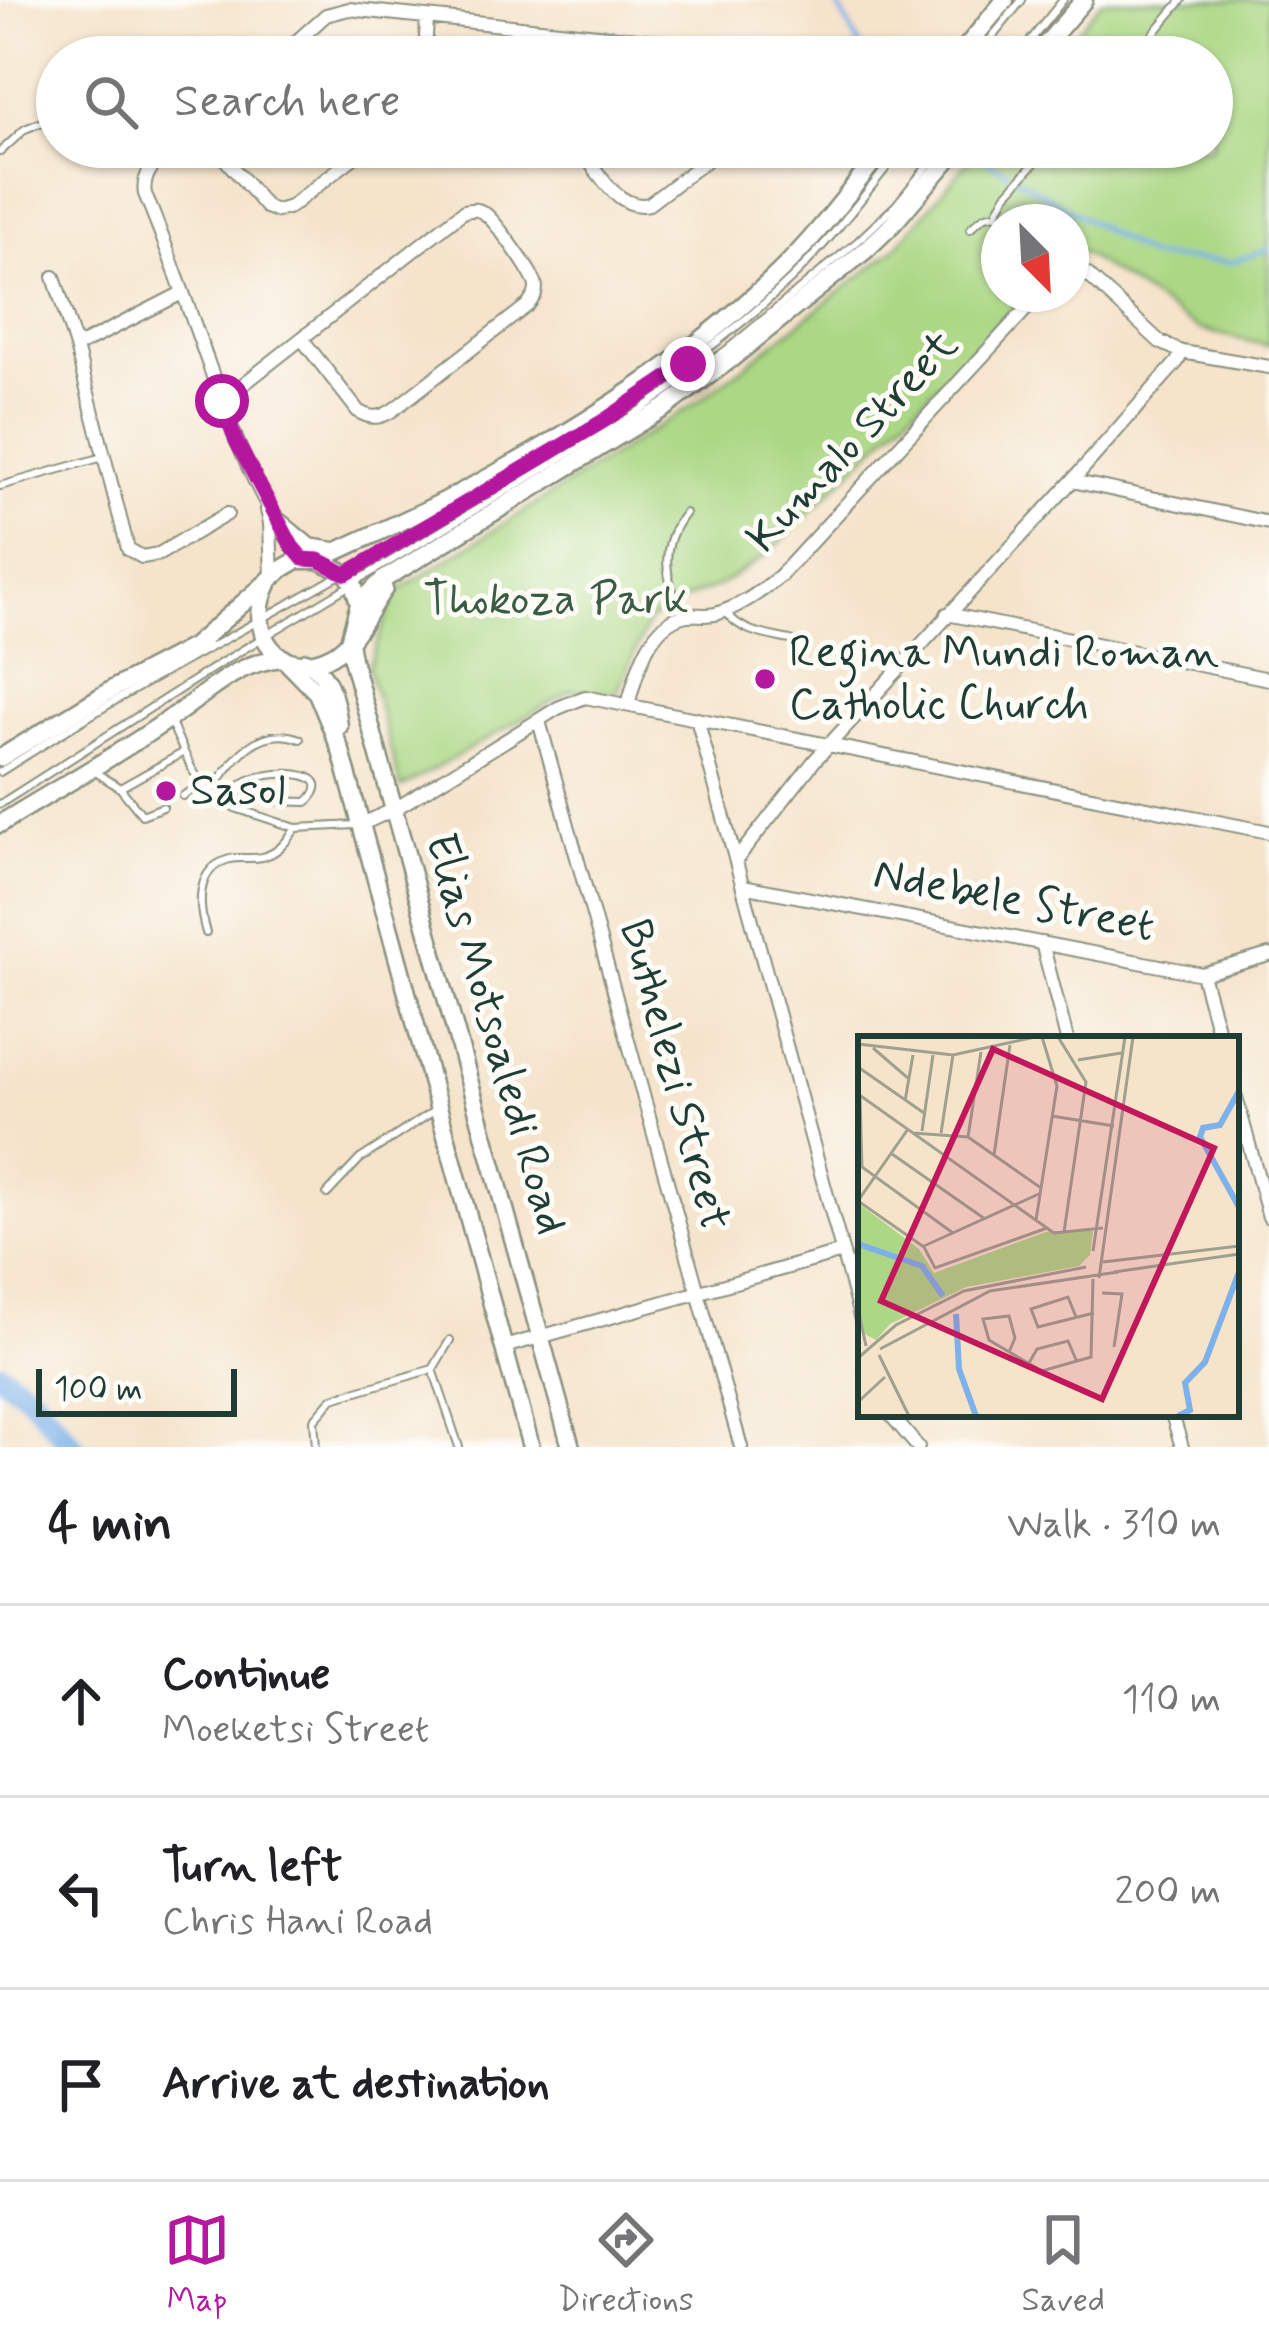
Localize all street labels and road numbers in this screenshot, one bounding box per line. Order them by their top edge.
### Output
street label: Kumalo Street [734,318,972,566]
street label: Elias Motsoaledi Road [410,827,580,1241]
street label: Ndebele Street [869,845,1159,957]
street label: Buthelezi Street [604,913,744,1237]

